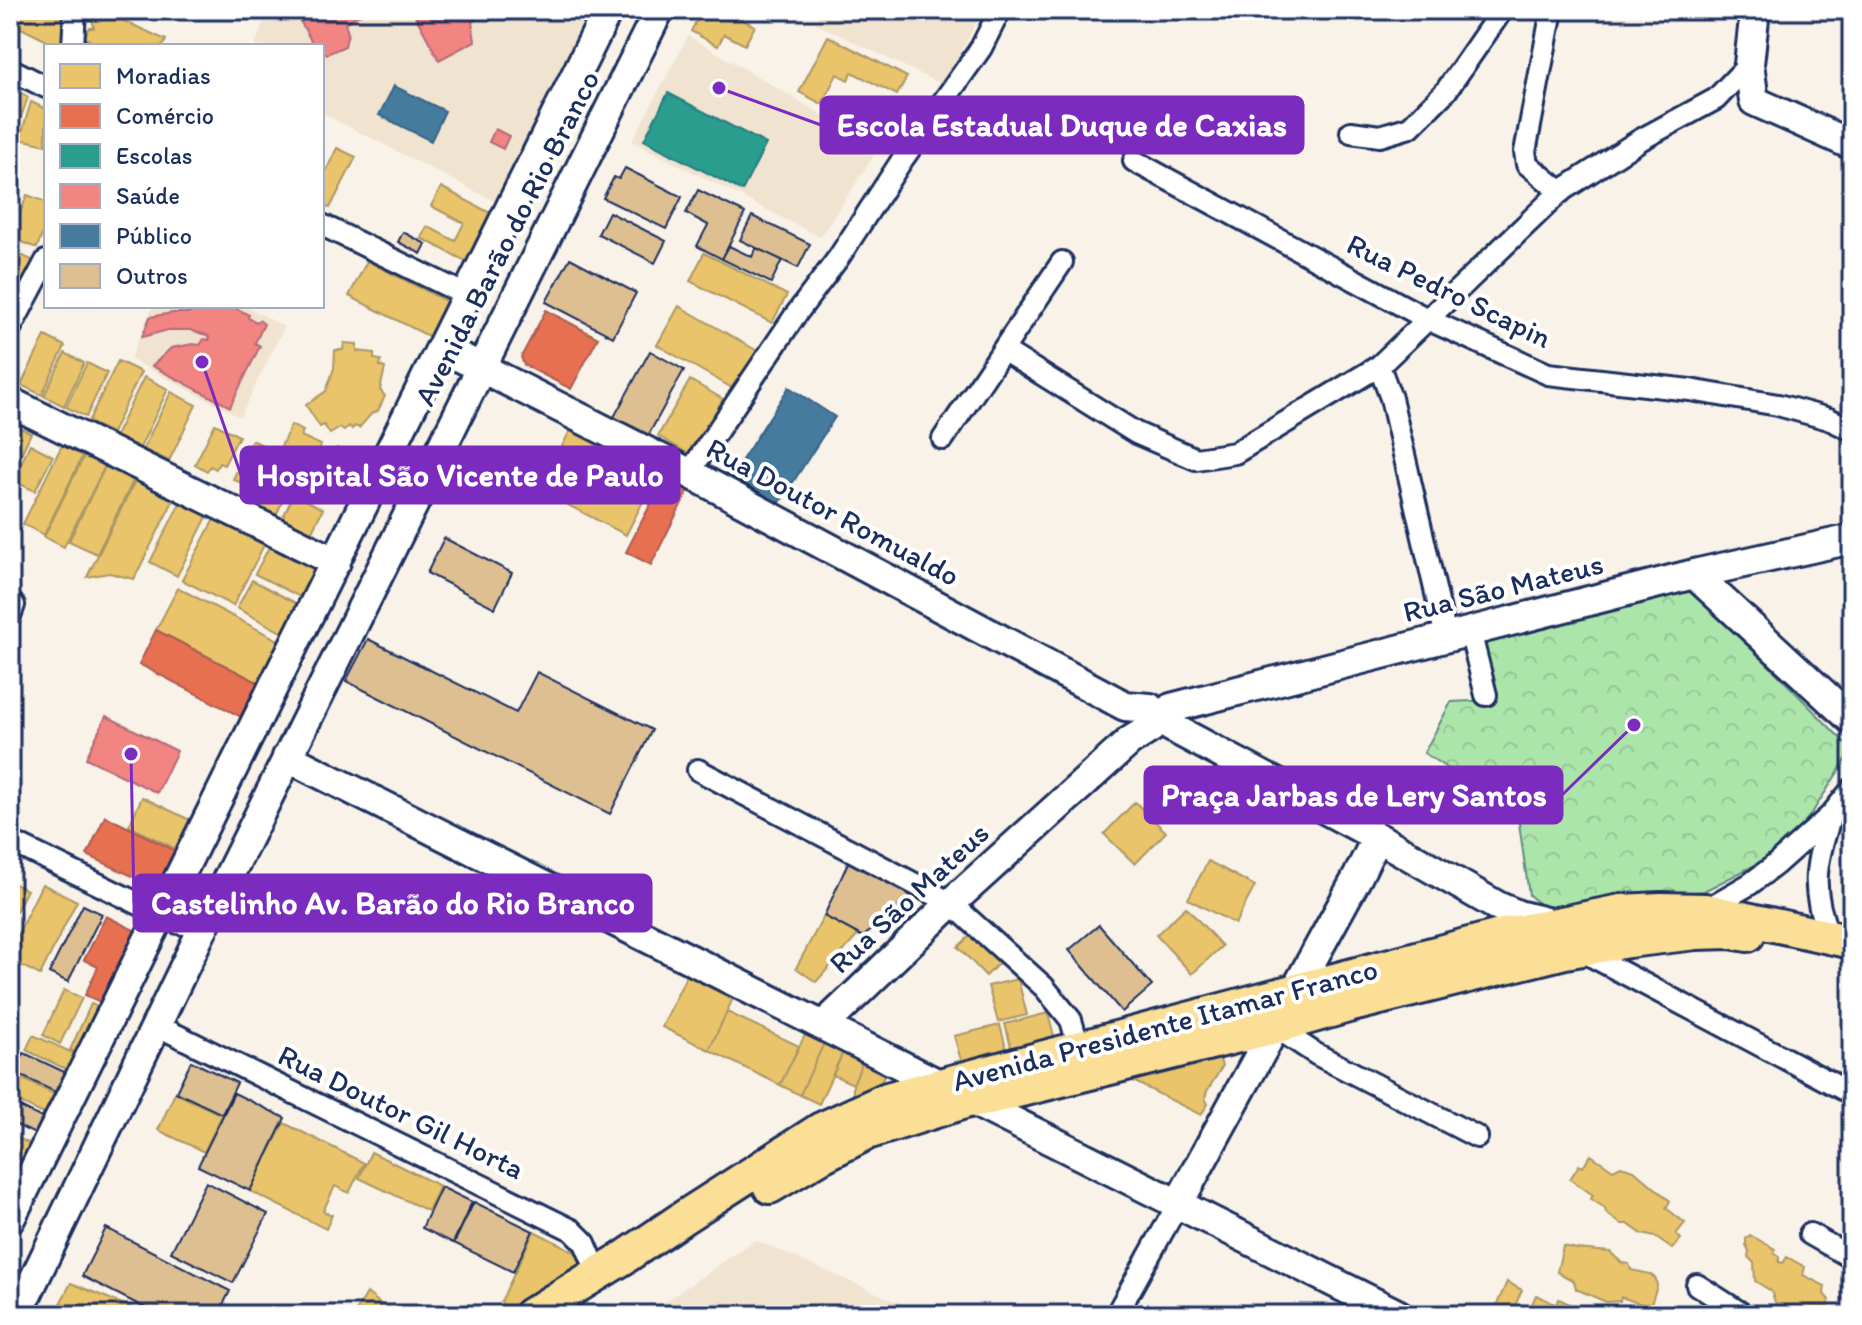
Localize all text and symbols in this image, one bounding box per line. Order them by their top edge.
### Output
legend [44,44,324,308]
text: Moradias [116,61,211,90]
street label: Avenida Barão do Rio Branco [406,64,607,412]
callout: Escola Estadual Duque de Caxias [821,97,1303,153]
text: Comércio [116,101,214,130]
text: Escola Estadual Duque de Caxias [837,106,1287,144]
text: Escolas [116,141,192,170]
text: Saúde [116,181,180,210]
text: Público [116,221,192,250]
street label: Rua Pedro Scapin [1341,225,1558,356]
text: Outros [116,261,188,290]
street label: Rua Doutor Romualdo [700,429,966,594]
callout: Hospital São Vicente de Paulo [241,447,679,503]
text: Hospital São Vicente de Paulo [257,456,663,494]
street label: Rua São Mateus [1399,545,1607,630]
callout: Praça Jarbas de Lery Santos [1145,767,1562,823]
text: Praça Jarbas de Lery Santos [1161,776,1547,814]
street label: Rua São Mateus [821,814,996,981]
callout: Castelinho Av. Barão do Rio Branco [134,875,651,931]
text: Castelinho Av. Barão do Rio Branco [151,884,635,922]
street label: Avenida Presidente Itamar Franco [948,950,1381,1099]
street label: Rua Doutor Gil Horta [272,1036,531,1187]

